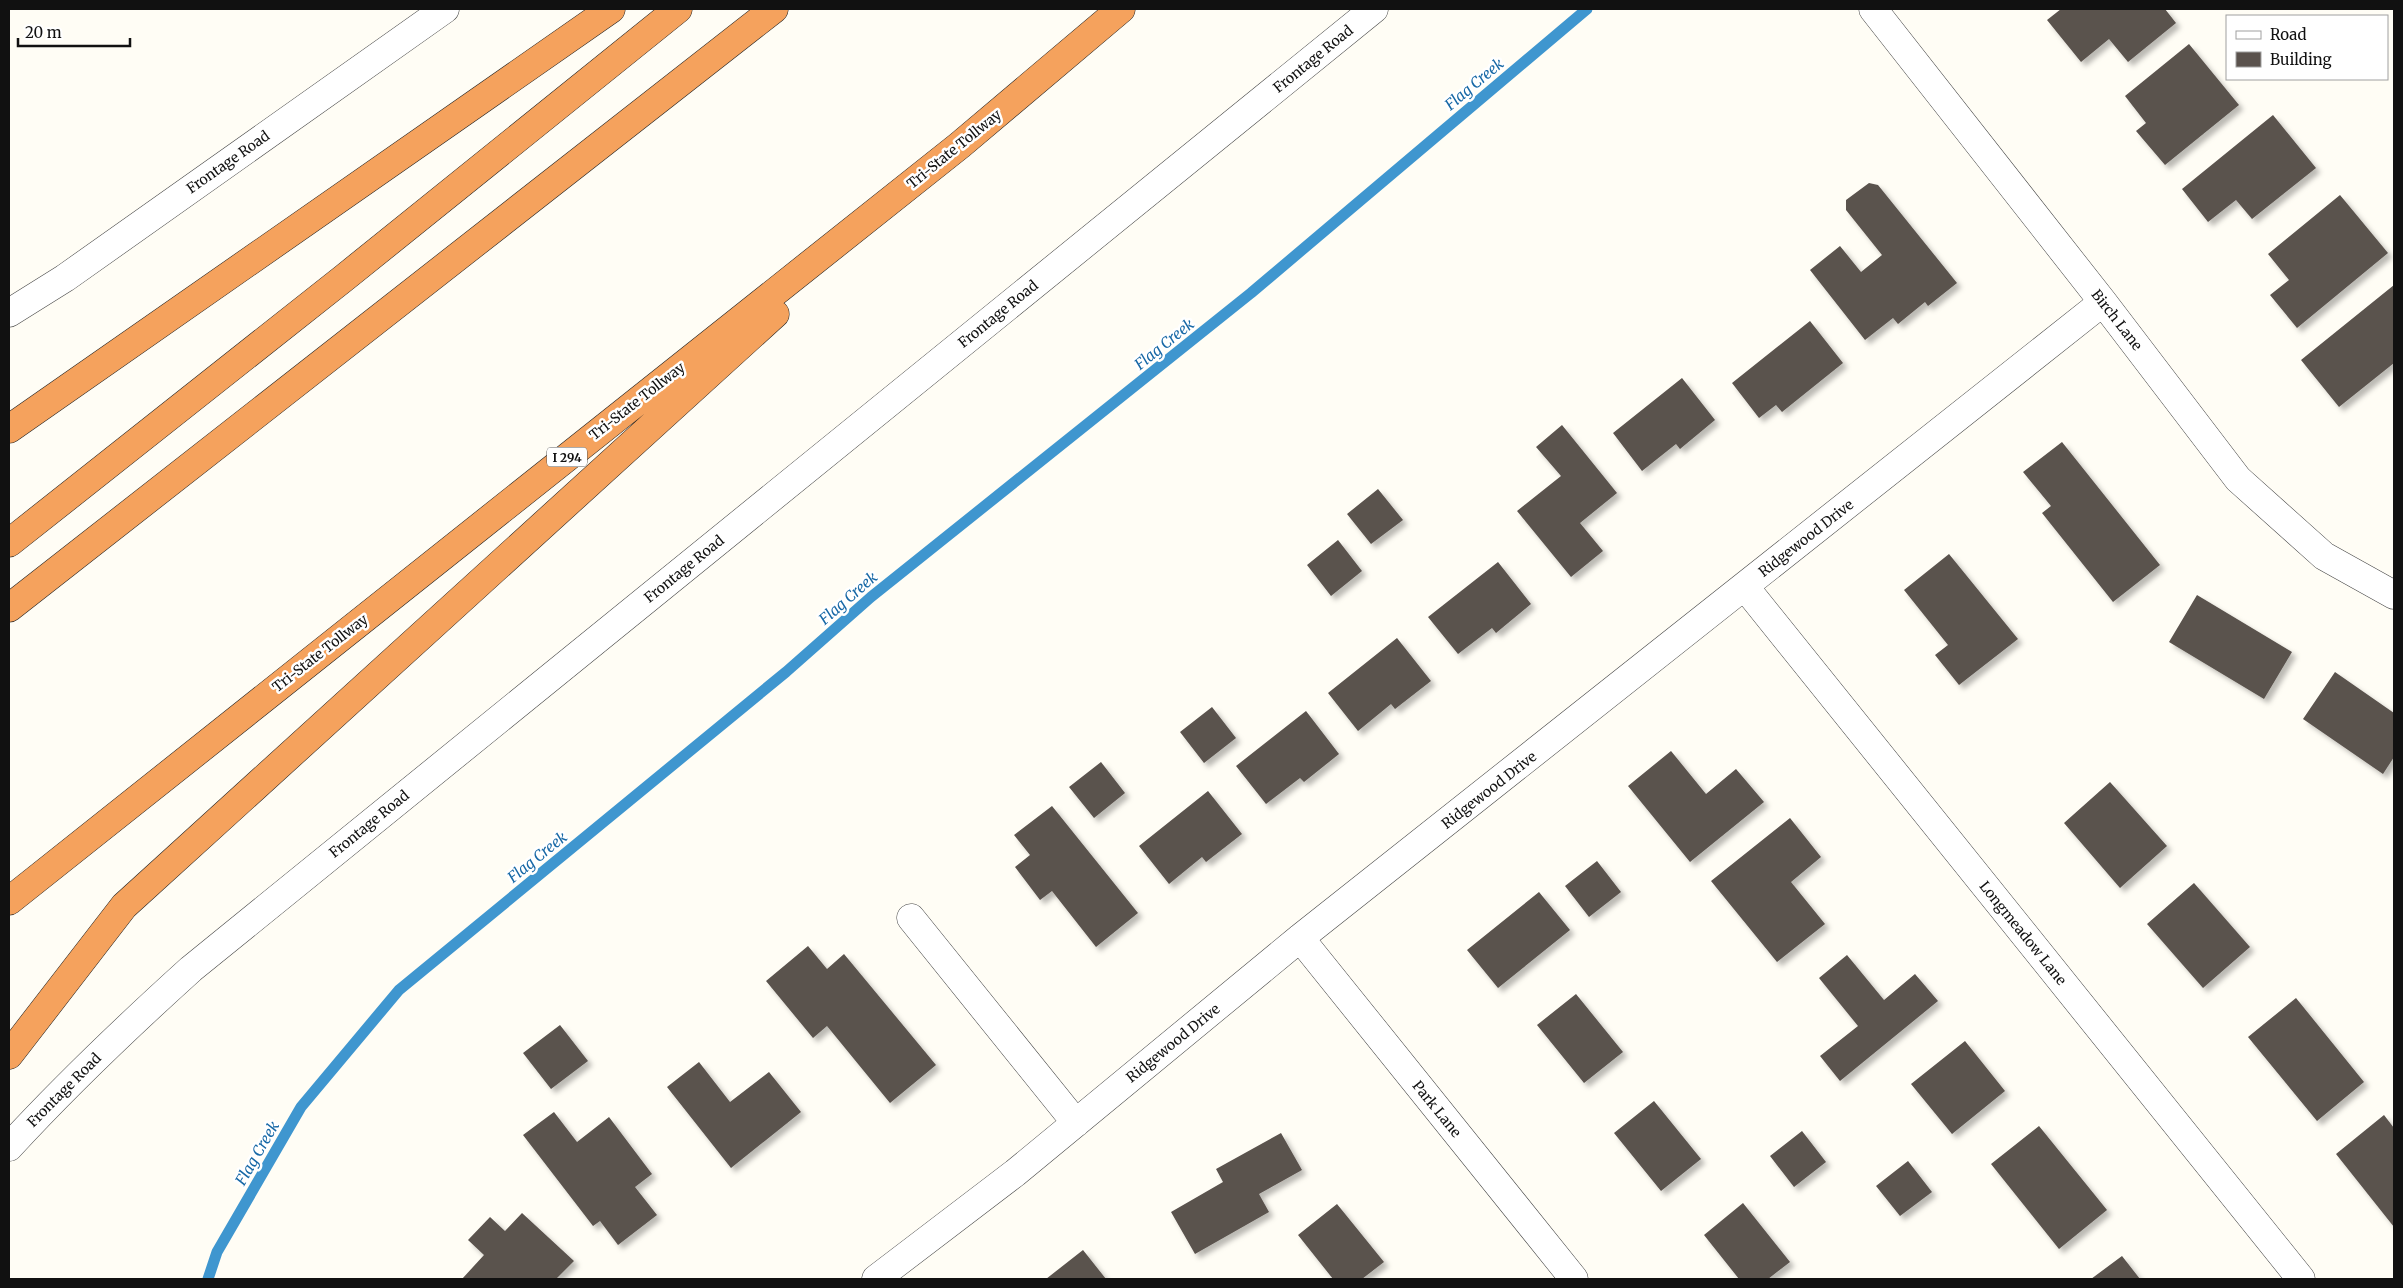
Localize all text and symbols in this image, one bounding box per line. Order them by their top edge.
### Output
scale bar [18,15,130,47]
legend [2226,15,2388,80]
street label: Frontage Road [1270,21,1357,97]
text: 20 m [25,23,62,42]
text: Road [2270,25,2306,44]
text: Building [2270,50,2332,69]
water label: Flag Creek [1440,53,1508,115]
street label: Tri-State Tollway [903,105,1006,193]
street label: Frontage Road [183,126,273,197]
street label: Frontage Road [955,276,1042,352]
street label: Birch Lane [2088,286,2146,354]
water label: Flag Creek [1130,314,1198,374]
street label: Tri-State Tollway [586,358,689,444]
road number: I 294 [547,448,587,467]
street label: Ridgewood Drive [1755,495,1857,581]
street label: Frontage Road [641,531,728,607]
water label: Flag Creek [814,567,882,629]
street label: Tri-State Tollway [269,610,372,696]
street label: Ridgewood Drive [1438,747,1540,833]
street label: Frontage Road [326,786,413,862]
water label: Flag Creek [503,827,571,887]
street label: Longmeadow Lane [1976,877,2070,989]
street label: Ridgewood Drive [1122,1000,1224,1086]
street label: Frontage Road [23,1049,105,1131]
street label: Park Lane [1409,1077,1465,1141]
water label: Flag Creek [231,1117,283,1189]

